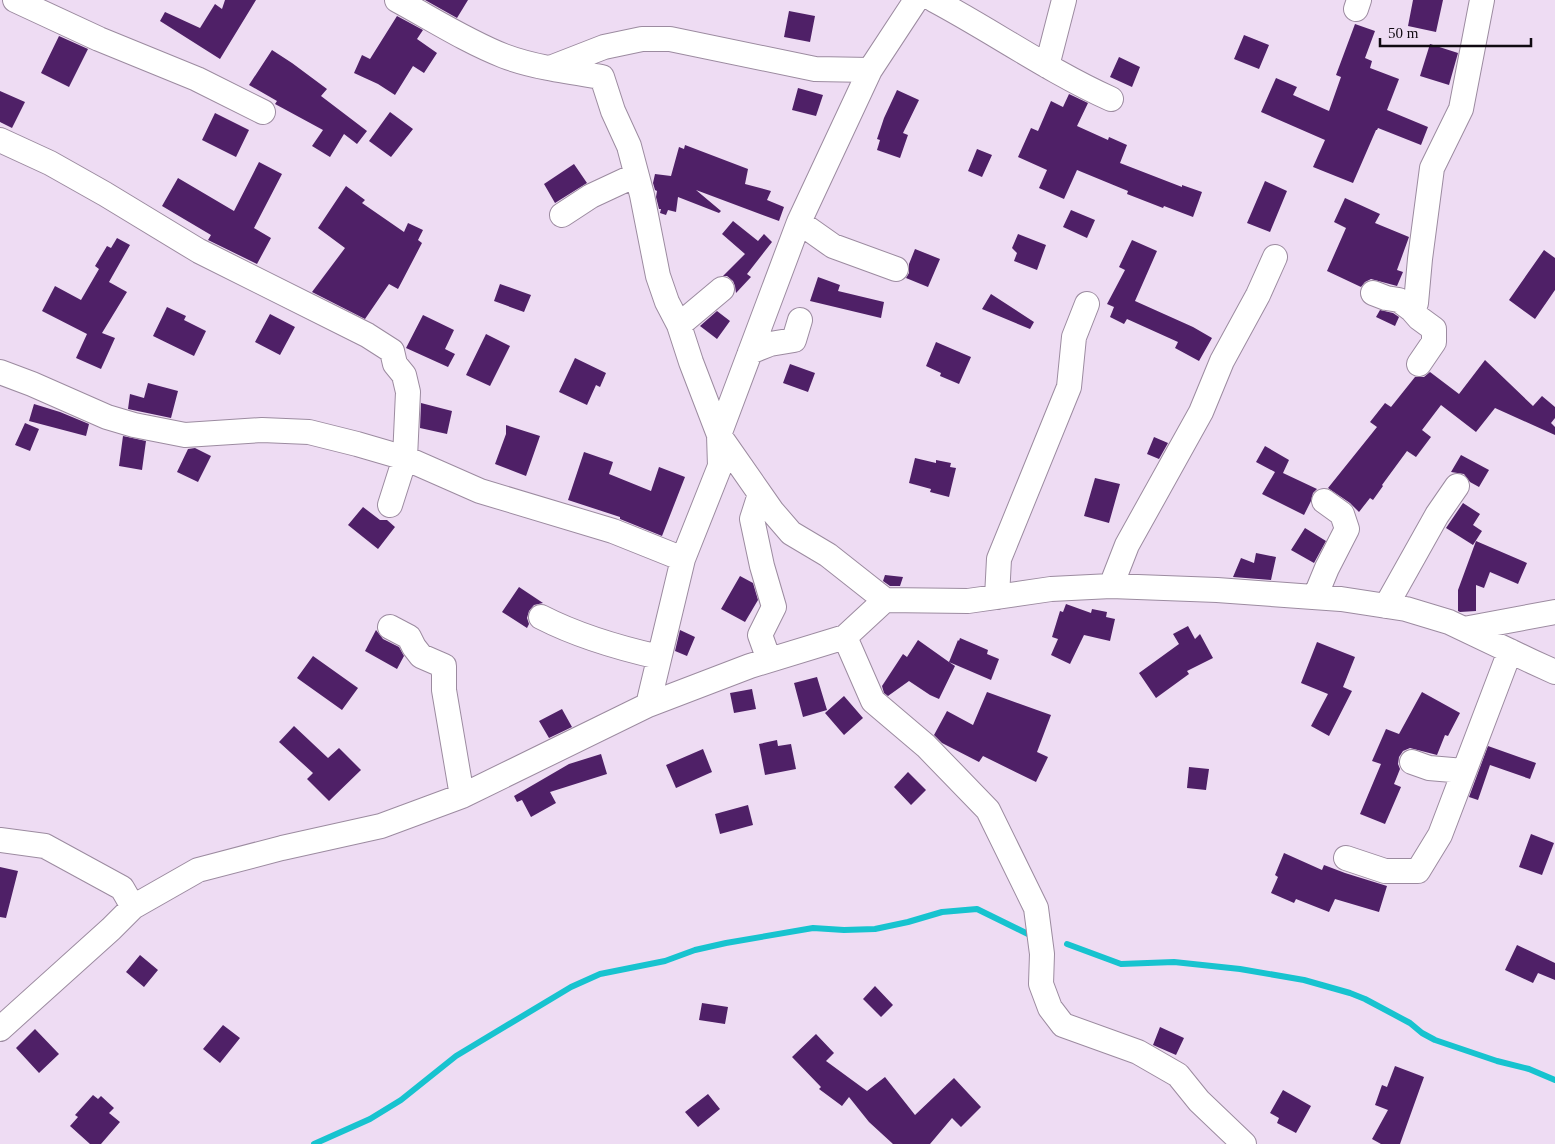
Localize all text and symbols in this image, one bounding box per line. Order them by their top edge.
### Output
scale bar [1380,15,1531,47]
text: 50 m [1388,25,1419,41]

